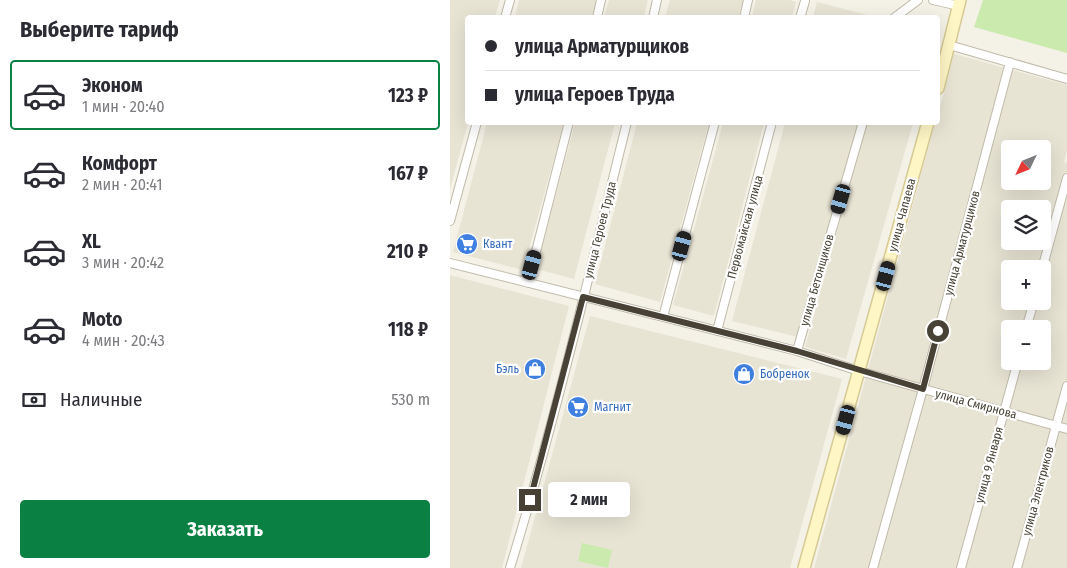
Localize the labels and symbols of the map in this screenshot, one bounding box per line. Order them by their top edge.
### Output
north arrow [1001,140,1051,190]
street label: Первомайская улица [724,174,766,280]
street label: улица Чапаева [885,177,919,253]
street label: улица Героев Труда [581,180,619,280]
car [829,183,852,215]
street label: улица Арматурщиков [941,189,983,297]
car [670,230,693,262]
supermarket icon: Квант [455,232,479,256]
street label: улица Бетонщиков [797,232,837,328]
place label: Квант [483,237,513,251]
car [520,249,543,281]
car [874,260,897,292]
route start [927,320,949,342]
shop icon: Бэль [523,357,547,381]
place label: Бэль [496,362,519,376]
shop icon: Бобренок [732,362,756,386]
place label: Бобренок [760,367,810,381]
street label: улица Смирнова [934,386,1018,422]
supermarket icon: Магнит [566,395,590,419]
place label: Магнит [594,400,631,414]
car [834,404,857,436]
street label: улица 9 Января [972,425,1006,505]
street label: улица Электриков [1019,445,1057,537]
callout: 2 мин [548,482,630,518]
route end [519,489,541,511]

